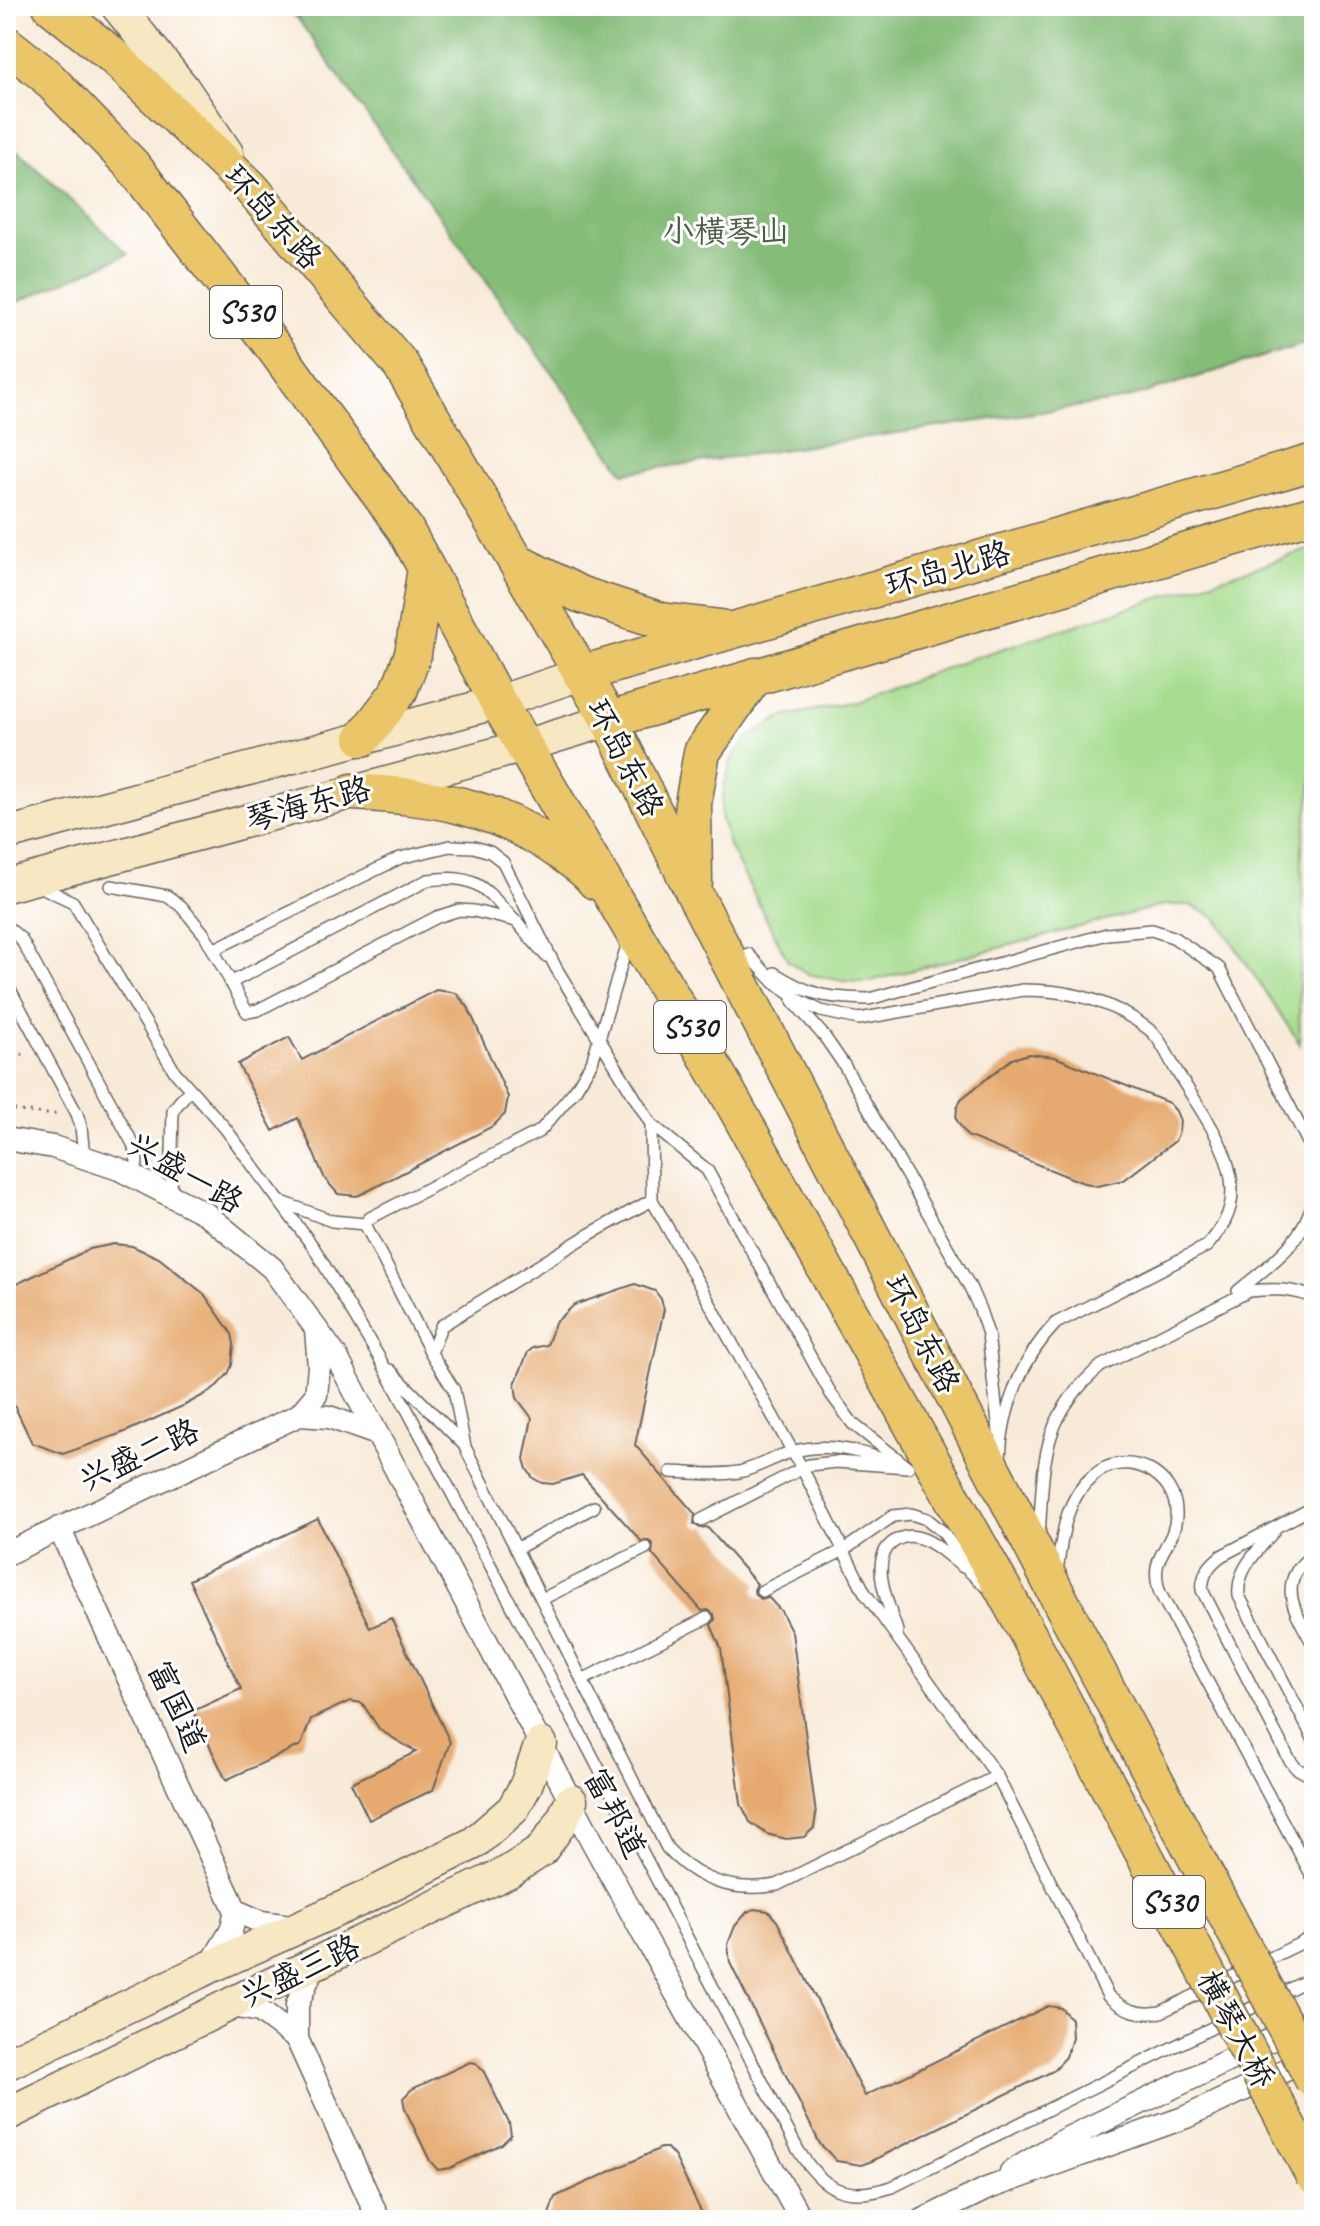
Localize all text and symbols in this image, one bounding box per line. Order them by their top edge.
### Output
street label: 环岛东路 [215,156,331,278]
park label: 小橫琴山 [662,211,790,252]
road number: S530 [210,286,282,338]
street label: 环岛北路 [881,532,1015,606]
street label: 环岛东路 [577,692,673,824]
street label: 琴海东路 [241,768,375,840]
road number: S530 [654,1001,726,1053]
street label: 兴盛一路 [119,1123,251,1223]
street label: 环岛东路 [875,1268,969,1400]
street label: 兴盛二路 [72,1409,206,1501]
street label: 富国道 [138,1654,216,1758]
street label: 富邦道 [574,1761,656,1865]
road number: S530 [1133,1876,1205,1928]
street label: 兴盛三路 [233,1925,367,2017]
street label: 横琴大桥 [1188,1963,1284,2095]

